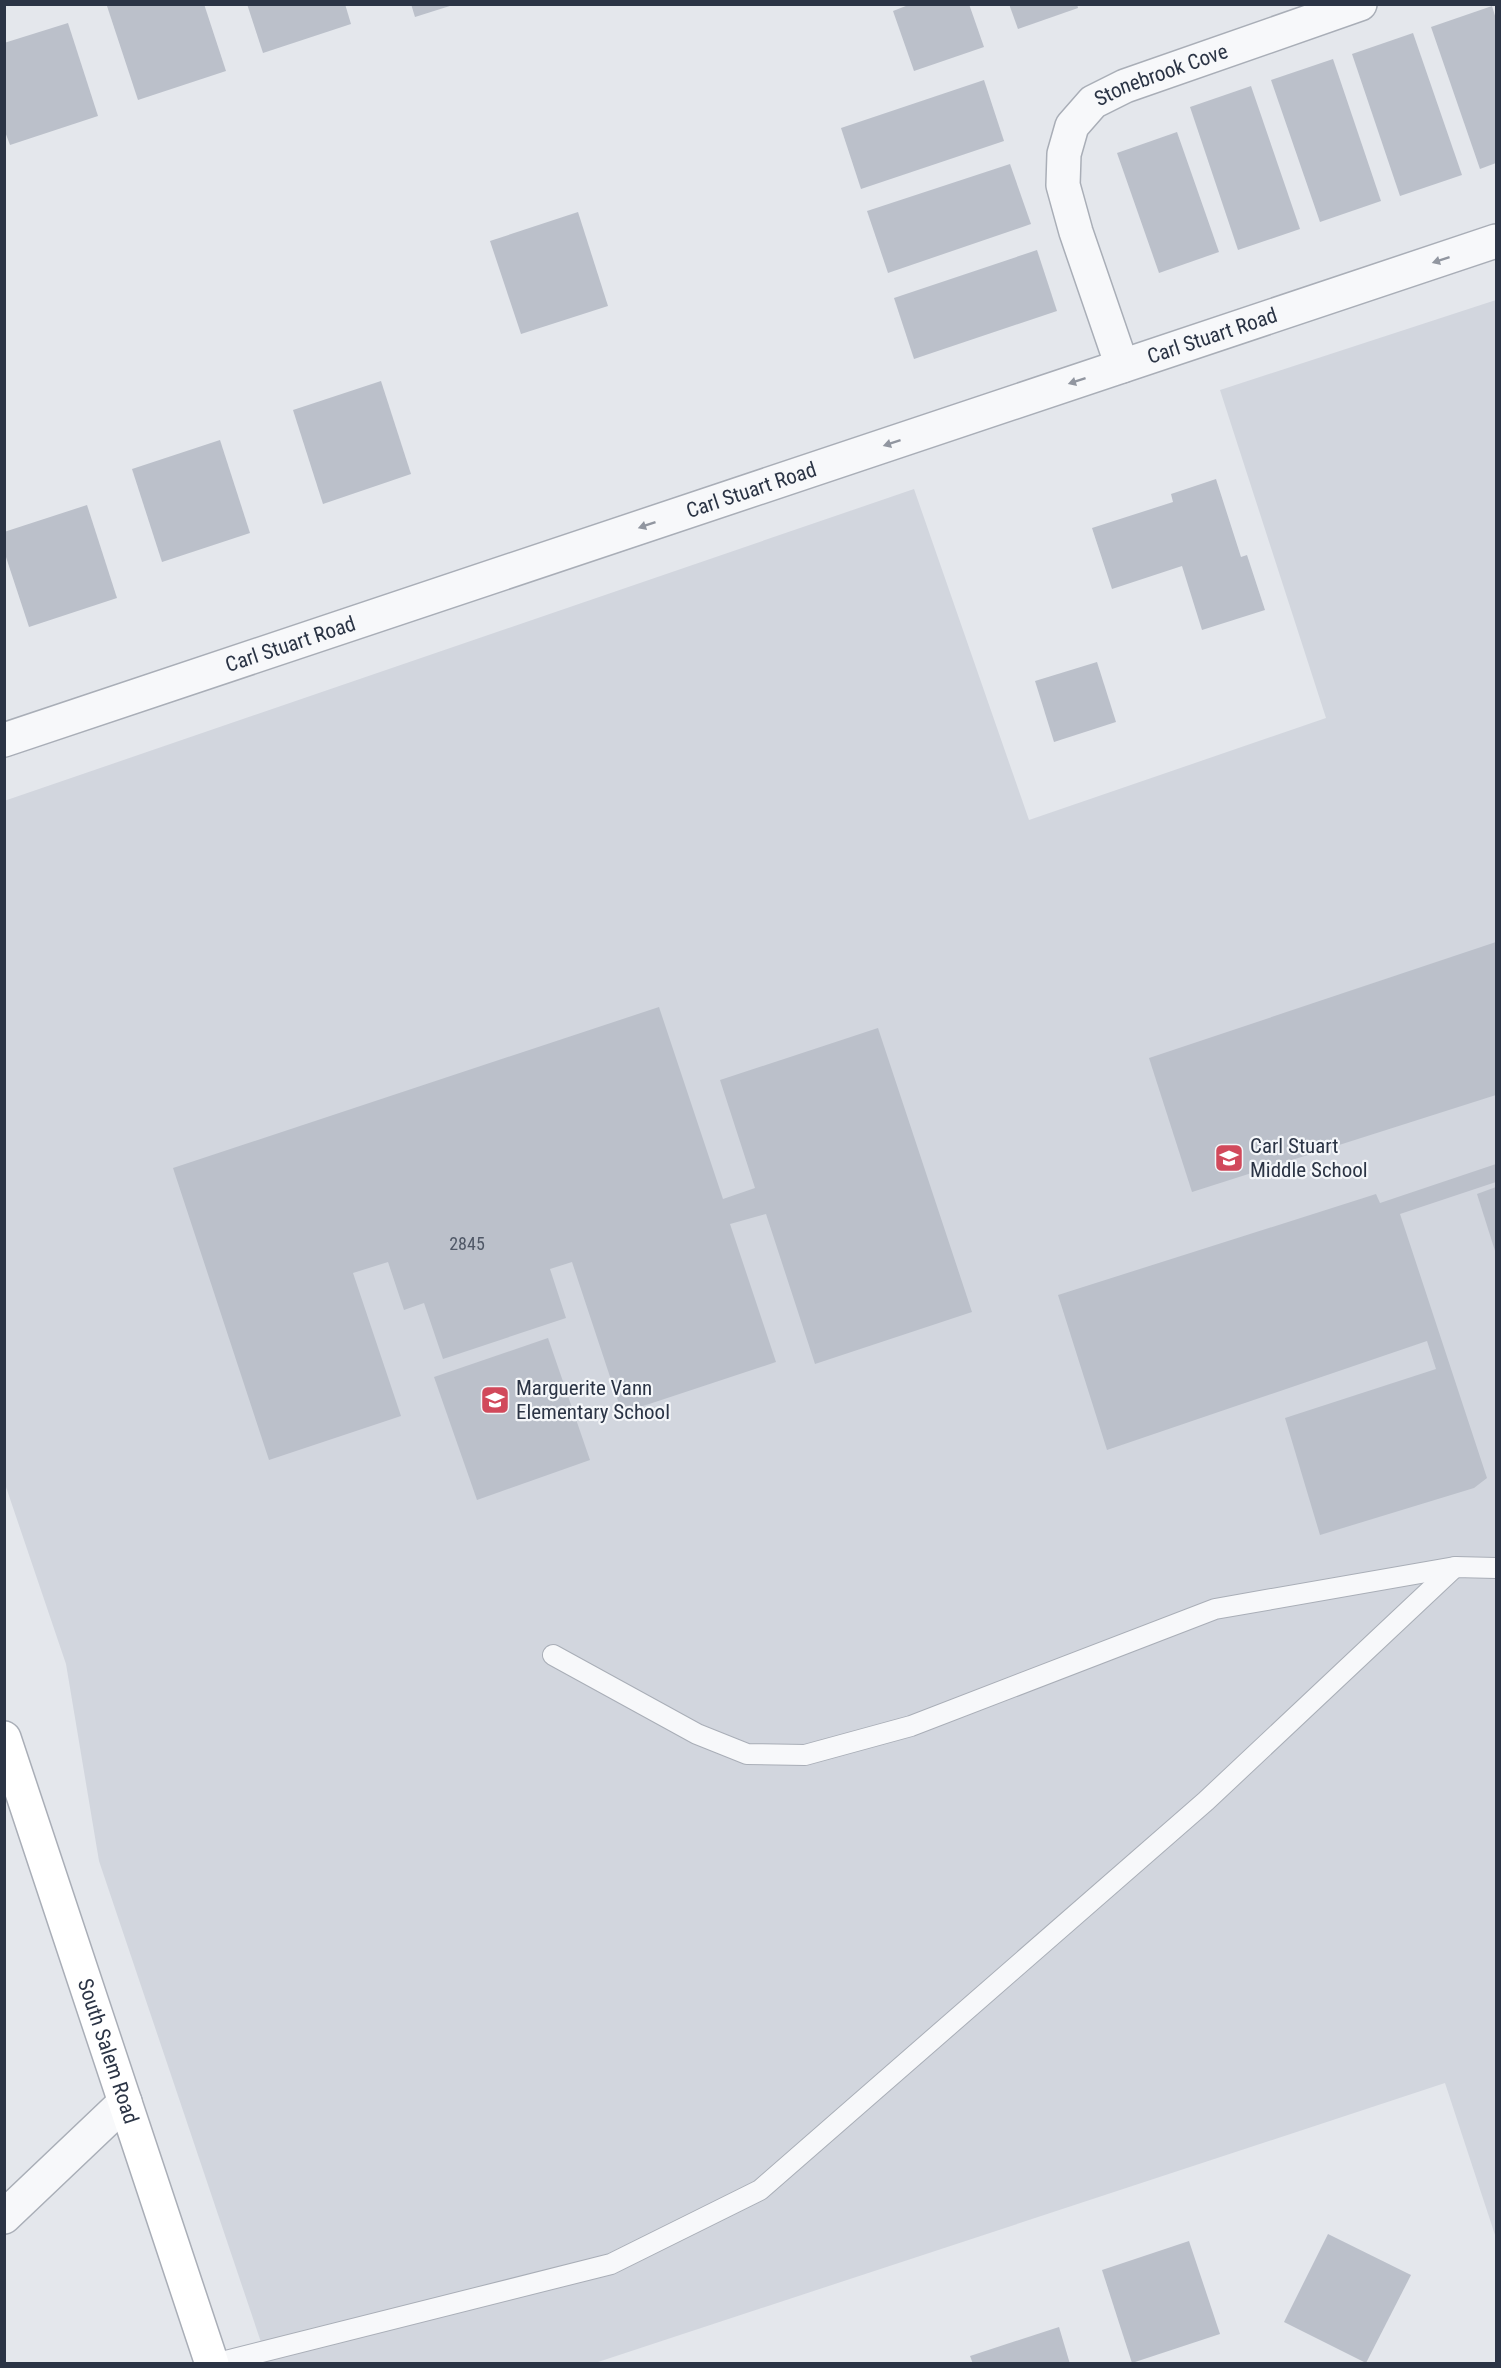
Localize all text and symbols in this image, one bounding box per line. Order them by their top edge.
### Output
street label: Stonebrook Cove [1091,39,1231,111]
one-way arrow [1432,255,1450,265]
street label: Carl Stuart Road [1144,303,1280,369]
one-way arrow [1068,377,1086,387]
one-way arrow [883,439,901,448]
street label: Carl Stuart Road [683,457,819,523]
one-way arrow [638,521,656,530]
street label: Carl Stuart Road [222,611,358,677]
place label: Carl Stuart Middle School [1250,1134,1368,1182]
school or university icon: Carl Stuart Middle School [1213,1142,1245,1174]
house number: 2845 [449,1233,485,1254]
place label: Marguerite Vann Elementary School [516,1376,670,1424]
school or university icon: Marguerite Vann Elementary School [479,1384,511,1416]
street label: South Salem Road [73,1976,143,2127]

